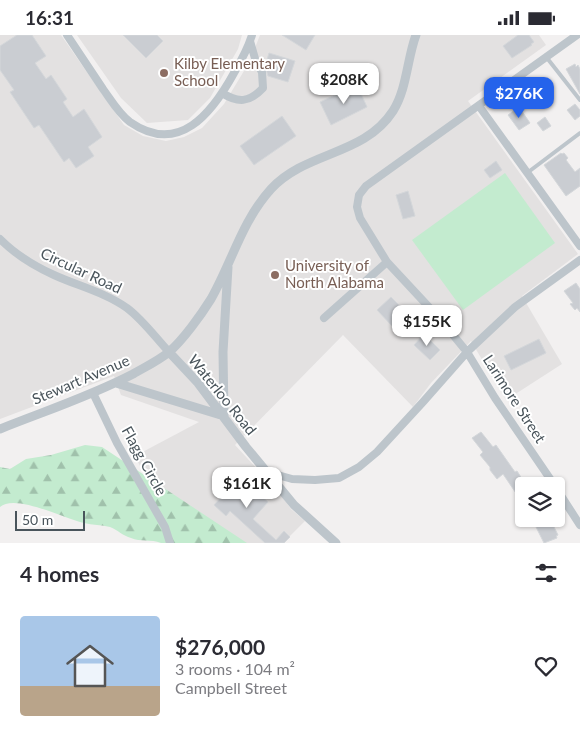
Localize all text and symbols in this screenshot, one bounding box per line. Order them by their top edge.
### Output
text: 16:31 [25,6,74,29]
place label: Kilby Elementary School [174,54,285,89]
pin: $208K [309,63,379,105]
marker: Kilby Elementary School [158,67,170,79]
text: $208K [320,69,368,88]
pin: $276K [484,77,554,119]
text: $276K [495,83,543,102]
street label: Circular Road [38,243,125,297]
place label: University of North Alabama [285,256,384,291]
marker: University of North Alabama [269,269,281,281]
pin: $155K [392,305,462,347]
text: $155K [403,311,451,330]
street label: Stewart Avenue [29,350,132,408]
street label: Waterloo Road [185,350,261,438]
street label: Larimore Street [480,351,550,446]
street label: Flagg Circle [119,423,171,498]
pin: $161K [212,467,282,509]
text: $161K [223,473,271,492]
map controls [515,477,565,527]
button: layers [515,477,565,527]
scale bar [15,508,85,531]
text: 50 m [22,511,53,528]
icon: filters [532,559,560,587]
text: 4 homes [20,561,99,586]
text: $276,000 [175,634,265,659]
icon: home [60,636,120,696]
icon: heart [532,652,560,680]
text: 3 rooms · 104 m² [175,659,295,678]
text: Campbell Street [175,678,287,697]

